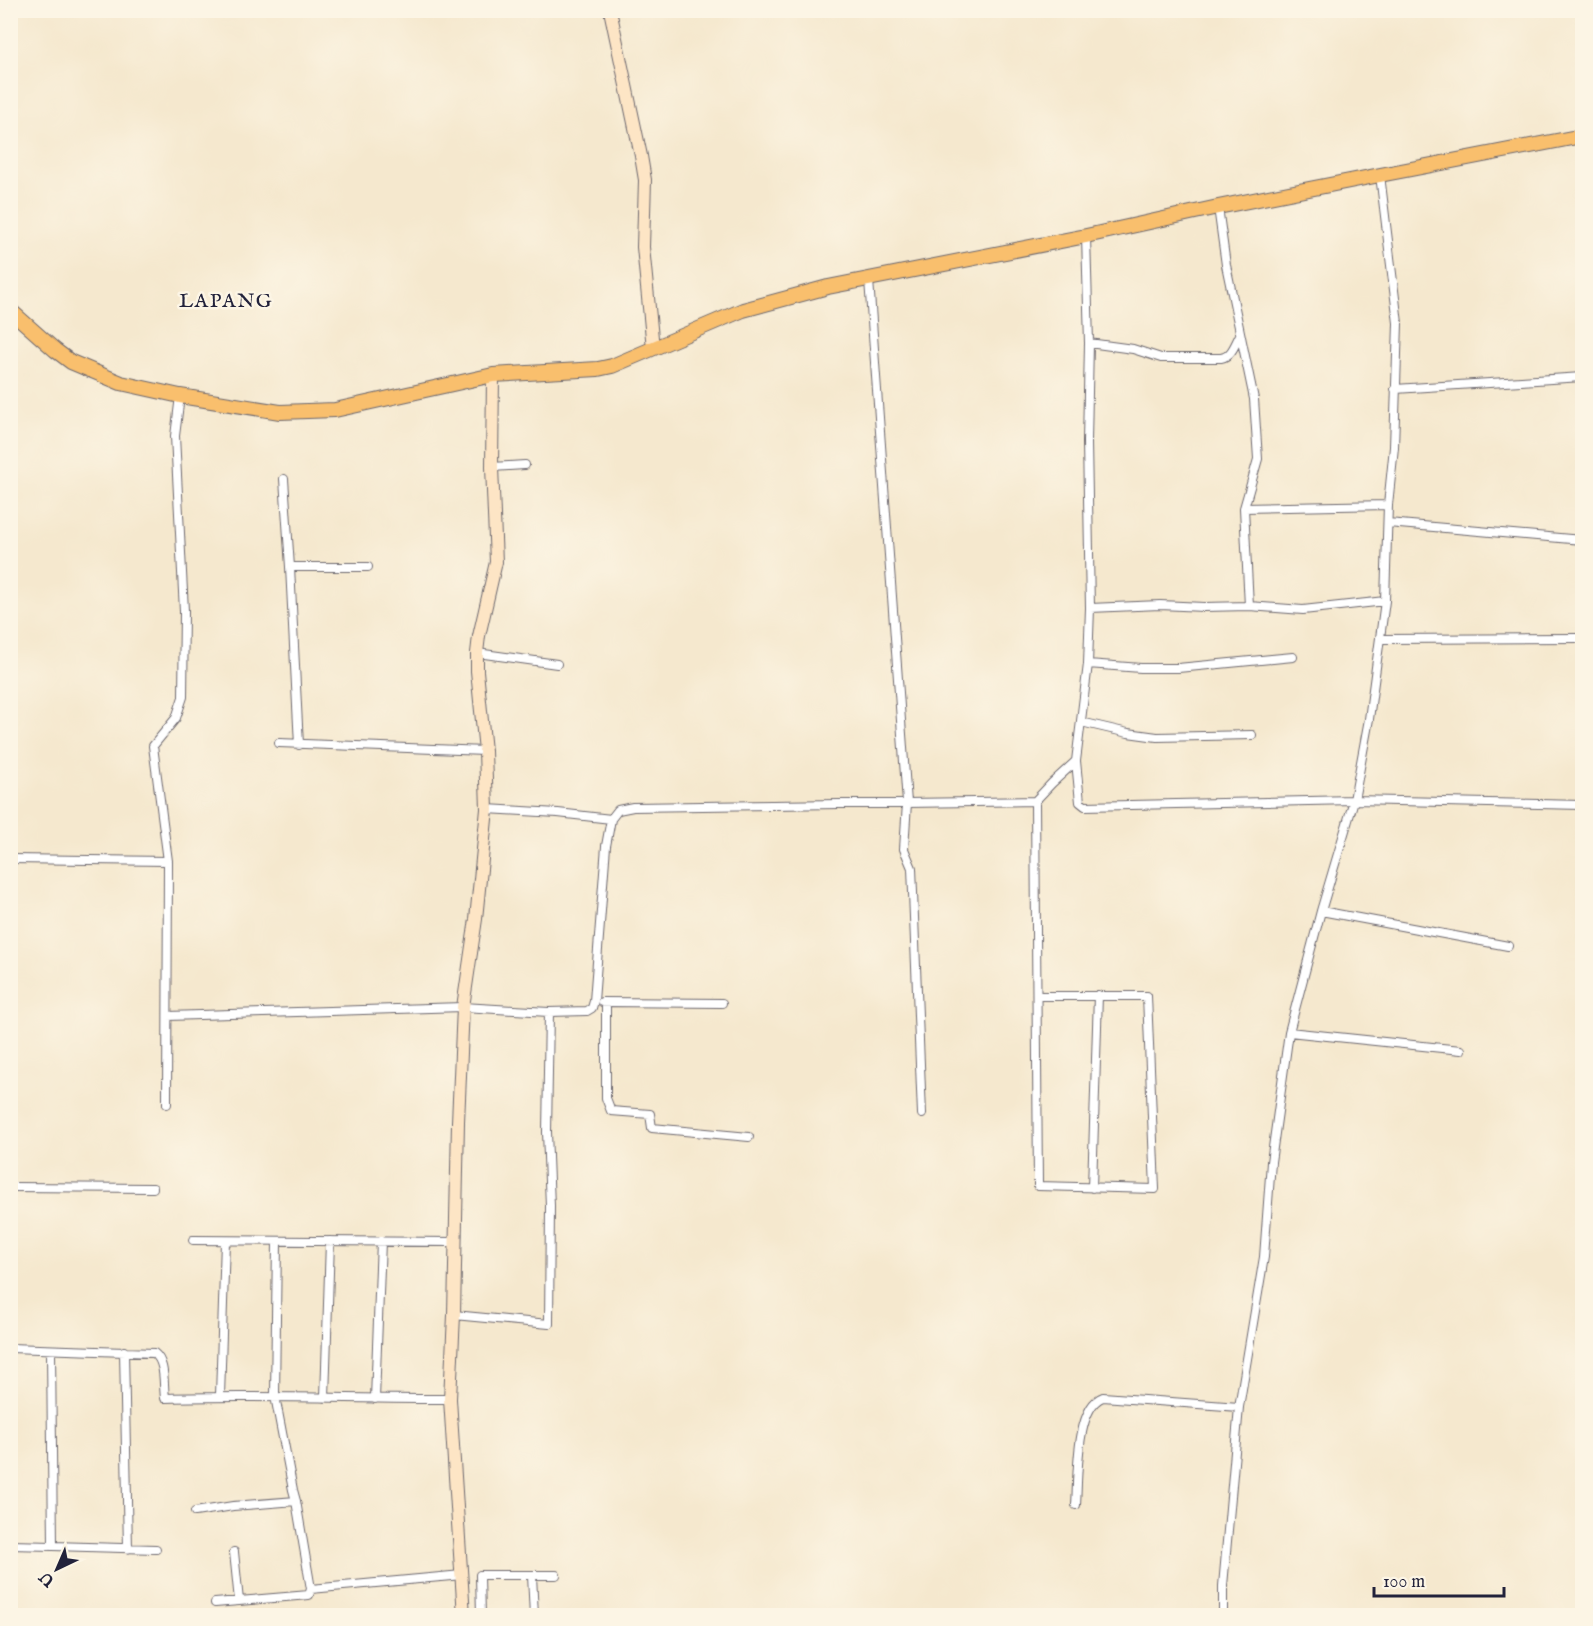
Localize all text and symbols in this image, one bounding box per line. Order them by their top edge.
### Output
district label: LAPANG [179,289,273,314]
north arrow [27,1539,87,1599]
scale bar [1374,1560,1504,1598]
text: U [36,1566,61,1591]
text: 100 m [1383,1571,1425,1594]

